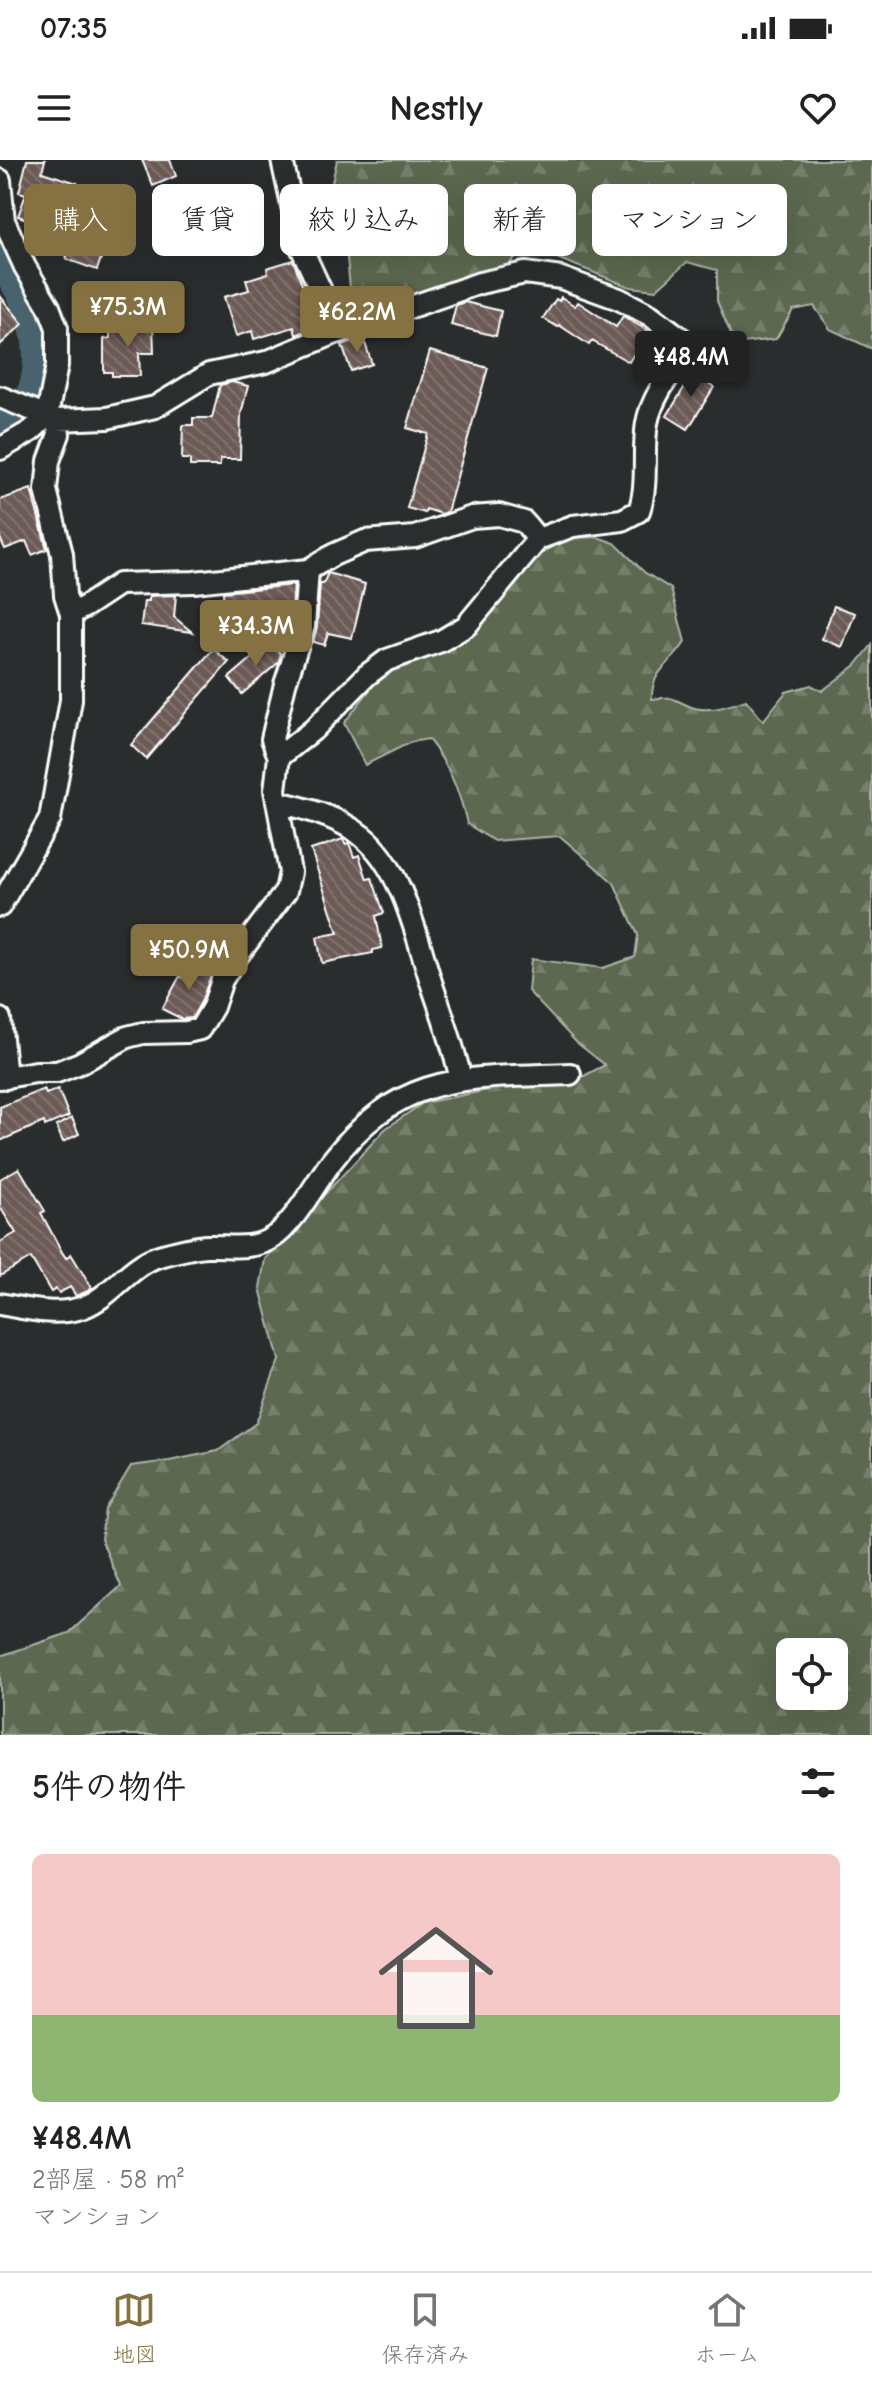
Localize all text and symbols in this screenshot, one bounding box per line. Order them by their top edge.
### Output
text: 07:35 [40,11,108,46]
icon: menu [32,86,76,130]
icon: heart [796,86,840,130]
text: Nestly [389,88,483,129]
chip: 購入 [24,184,136,256]
chip: 賃貸 [152,184,264,256]
chip: 絞り込み [280,184,448,256]
chip: 新着 [464,184,576,256]
chip: マンション [592,184,787,256]
pin: ¥75.3M [63,281,193,349]
pin: ¥62.2M [292,286,422,354]
text: ¥75.3M [90,292,166,322]
text: ¥62.2M [318,297,396,327]
pin: ¥48.4M [626,331,756,399]
text: ¥48.4M [653,342,729,372]
pin: ¥34.3M [191,600,321,668]
text: ¥34.3M [218,611,294,641]
pin: ¥50.9M [124,924,254,992]
text: ¥50.9M [149,935,229,965]
map controls [776,1638,848,1710]
button: locate [776,1638,848,1710]
icon: filters [796,1761,840,1805]
text: 5件の物件 [32,1767,186,1807]
icon: home [364,1906,508,2050]
text: ¥48.4M [32,2118,132,2158]
text: 2部屋 · 58 m² [32,2165,184,2195]
text: マンション [32,2202,161,2232]
tab: 地図 [112,2288,156,2368]
tab: 保存済み [381,2288,469,2368]
tab: ホーム [694,2288,760,2368]

